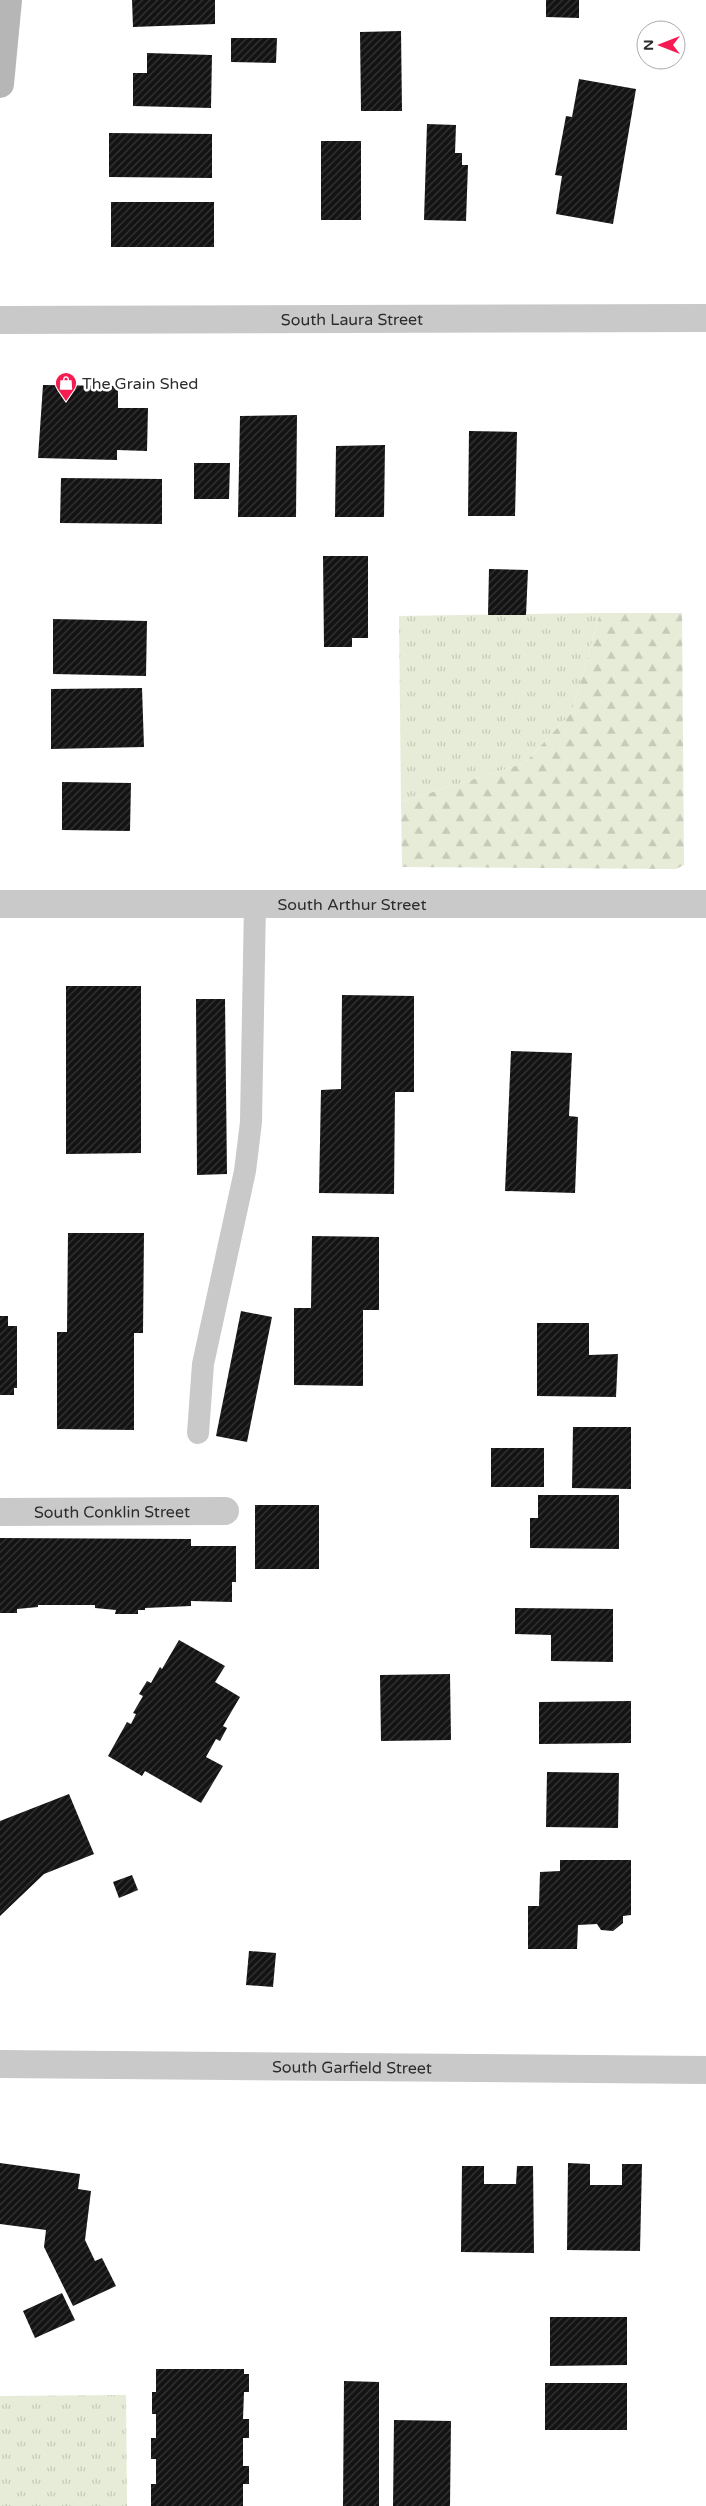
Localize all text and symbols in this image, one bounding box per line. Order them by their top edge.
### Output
north arrow [636,20,686,70]
text: N [640,39,657,51]
street label: South Laura Street [281,310,423,330]
shop icon: The Grain Shed [54,371,78,402]
place label: The Grain Shed [82,374,198,394]
street label: South Arthur Street [277,895,427,915]
street label: South Conklin Street [34,1502,190,1523]
street label: South Garfield Street [272,2057,432,2079]

